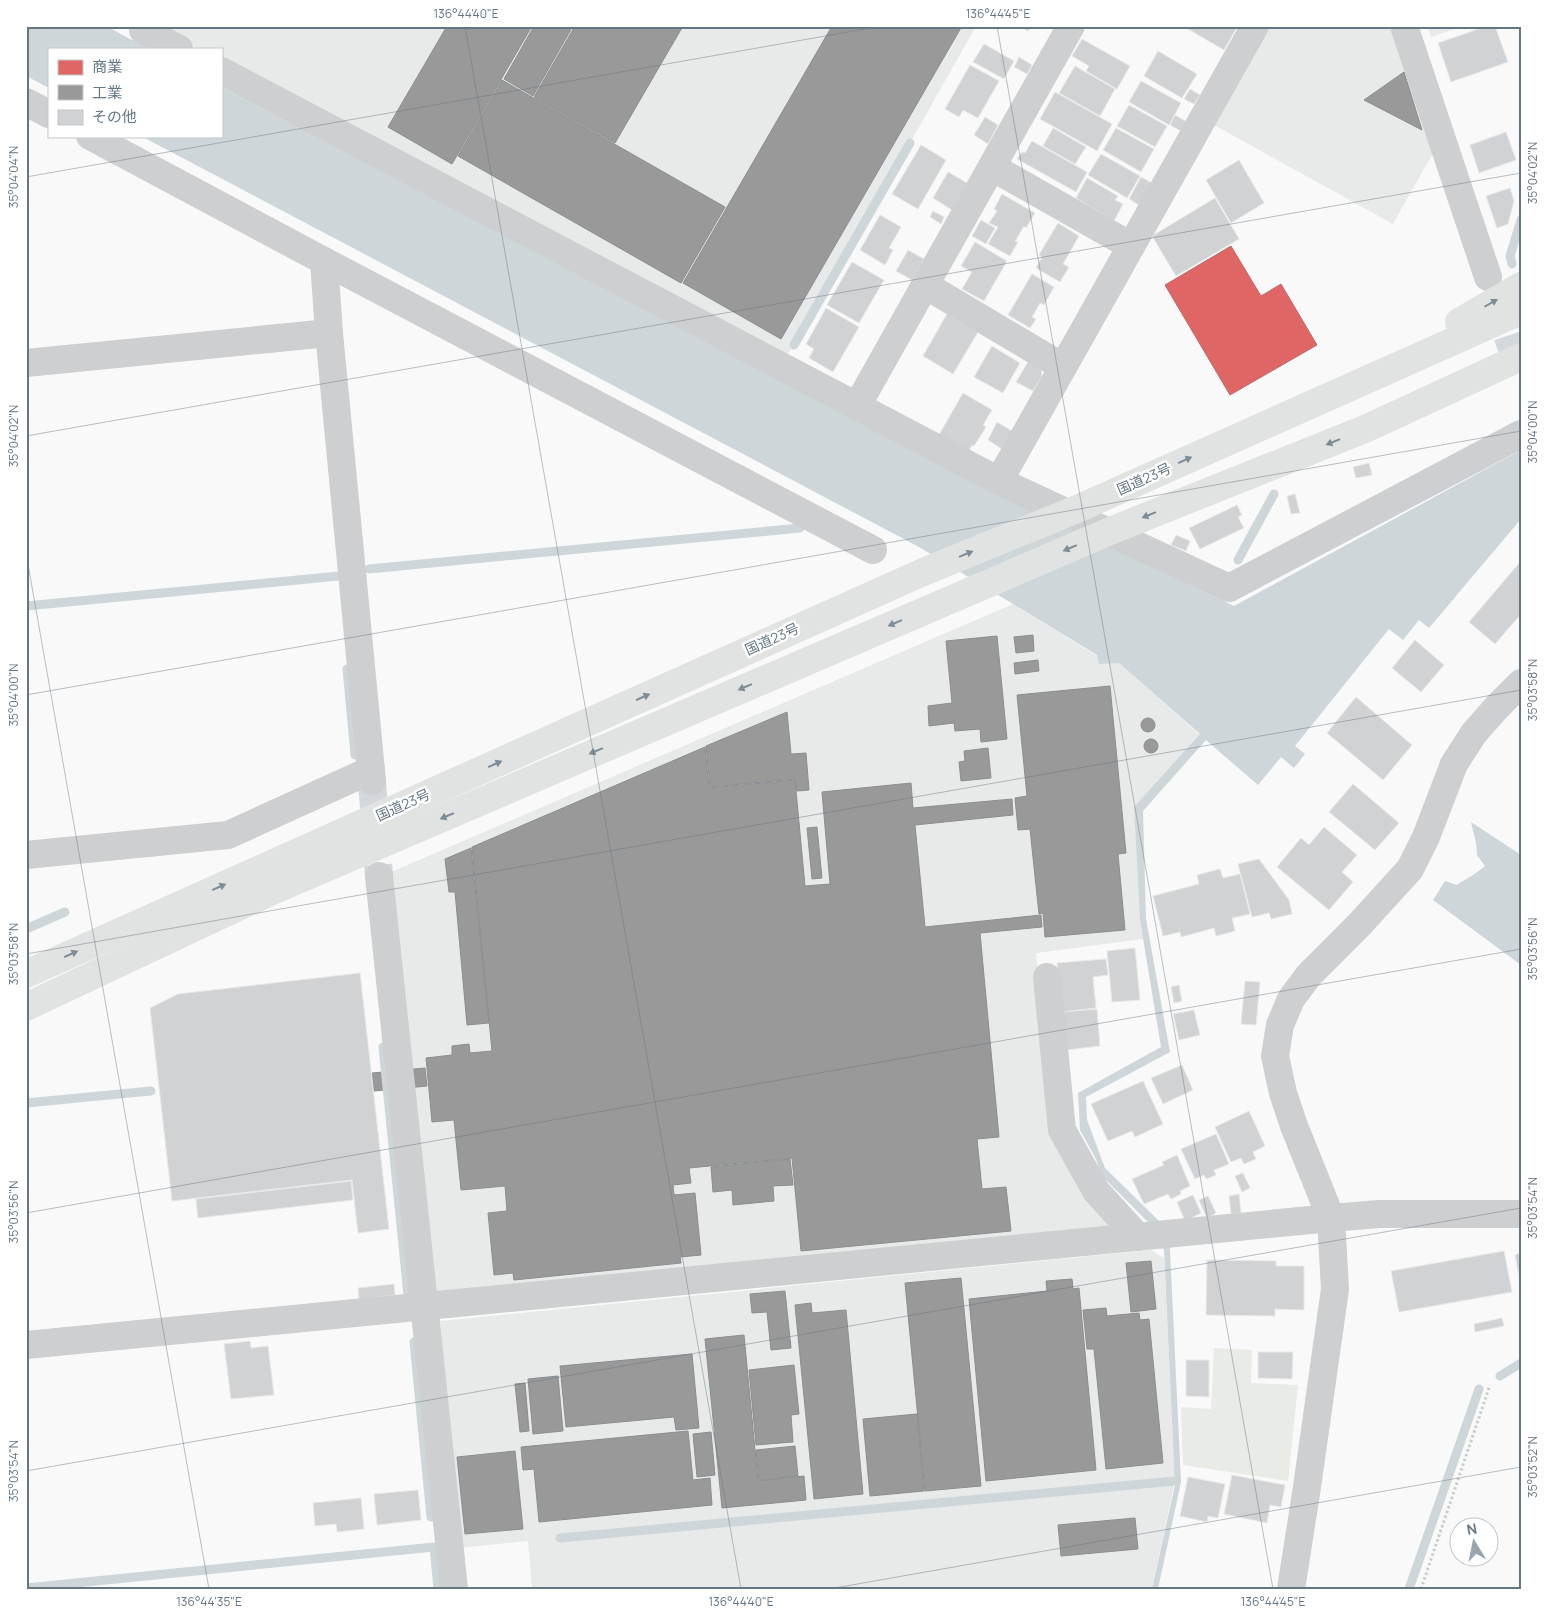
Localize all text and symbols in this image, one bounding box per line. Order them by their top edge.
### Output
text: 136°44'40"E [433,5,499,22]
text: 136°44'45"E [966,5,1031,22]
legend [48,48,222,138]
text: 商業 [92,56,122,77]
text: 工業 [92,82,122,103]
text: その他 [92,106,137,127]
text: 35°04'02"N [1524,142,1541,204]
text: 35°04'04"N [5,146,22,208]
one-way arrow [1484,299,1499,307]
text: 35°04'00"N [1524,400,1541,464]
text: 35°04'02"N [5,405,22,467]
one-way arrow [1325,438,1340,446]
one-way arrow [1178,456,1192,464]
street label: 国道23号 [1114,458,1174,499]
one-way arrow [1142,512,1157,519]
one-way arrow [1062,544,1077,552]
one-way arrow [959,550,973,558]
street label: 国道23号 [742,618,802,659]
one-way arrow [888,619,902,627]
text: 35°03'58"N [1524,659,1541,721]
text: 35°04'00"N [5,663,22,727]
one-way arrow [738,684,752,692]
one-way arrow [636,693,650,701]
one-way arrow [589,748,603,756]
one-way arrow [488,759,502,767]
street label: 国道23号 [373,784,433,825]
one-way arrow [440,812,454,820]
one-way arrow [212,883,226,891]
text: 35°03'56"N [1524,918,1541,980]
text: 35°03'58"N [5,923,22,985]
one-way arrow [64,949,78,957]
text: 35°03'54"N [1524,1177,1541,1239]
text: 35°03'56"N [5,1181,22,1243]
text: 35°03'52"N [1524,1436,1541,1498]
text: 35°03'54"N [5,1440,22,1502]
north arrow [1450,1518,1500,1568]
text: N [1465,1518,1478,1539]
text: 136°44'35"E [176,1593,242,1610]
text: 136°44'40"E [708,1593,774,1610]
text: 136°44'45"E [1241,1593,1306,1610]

